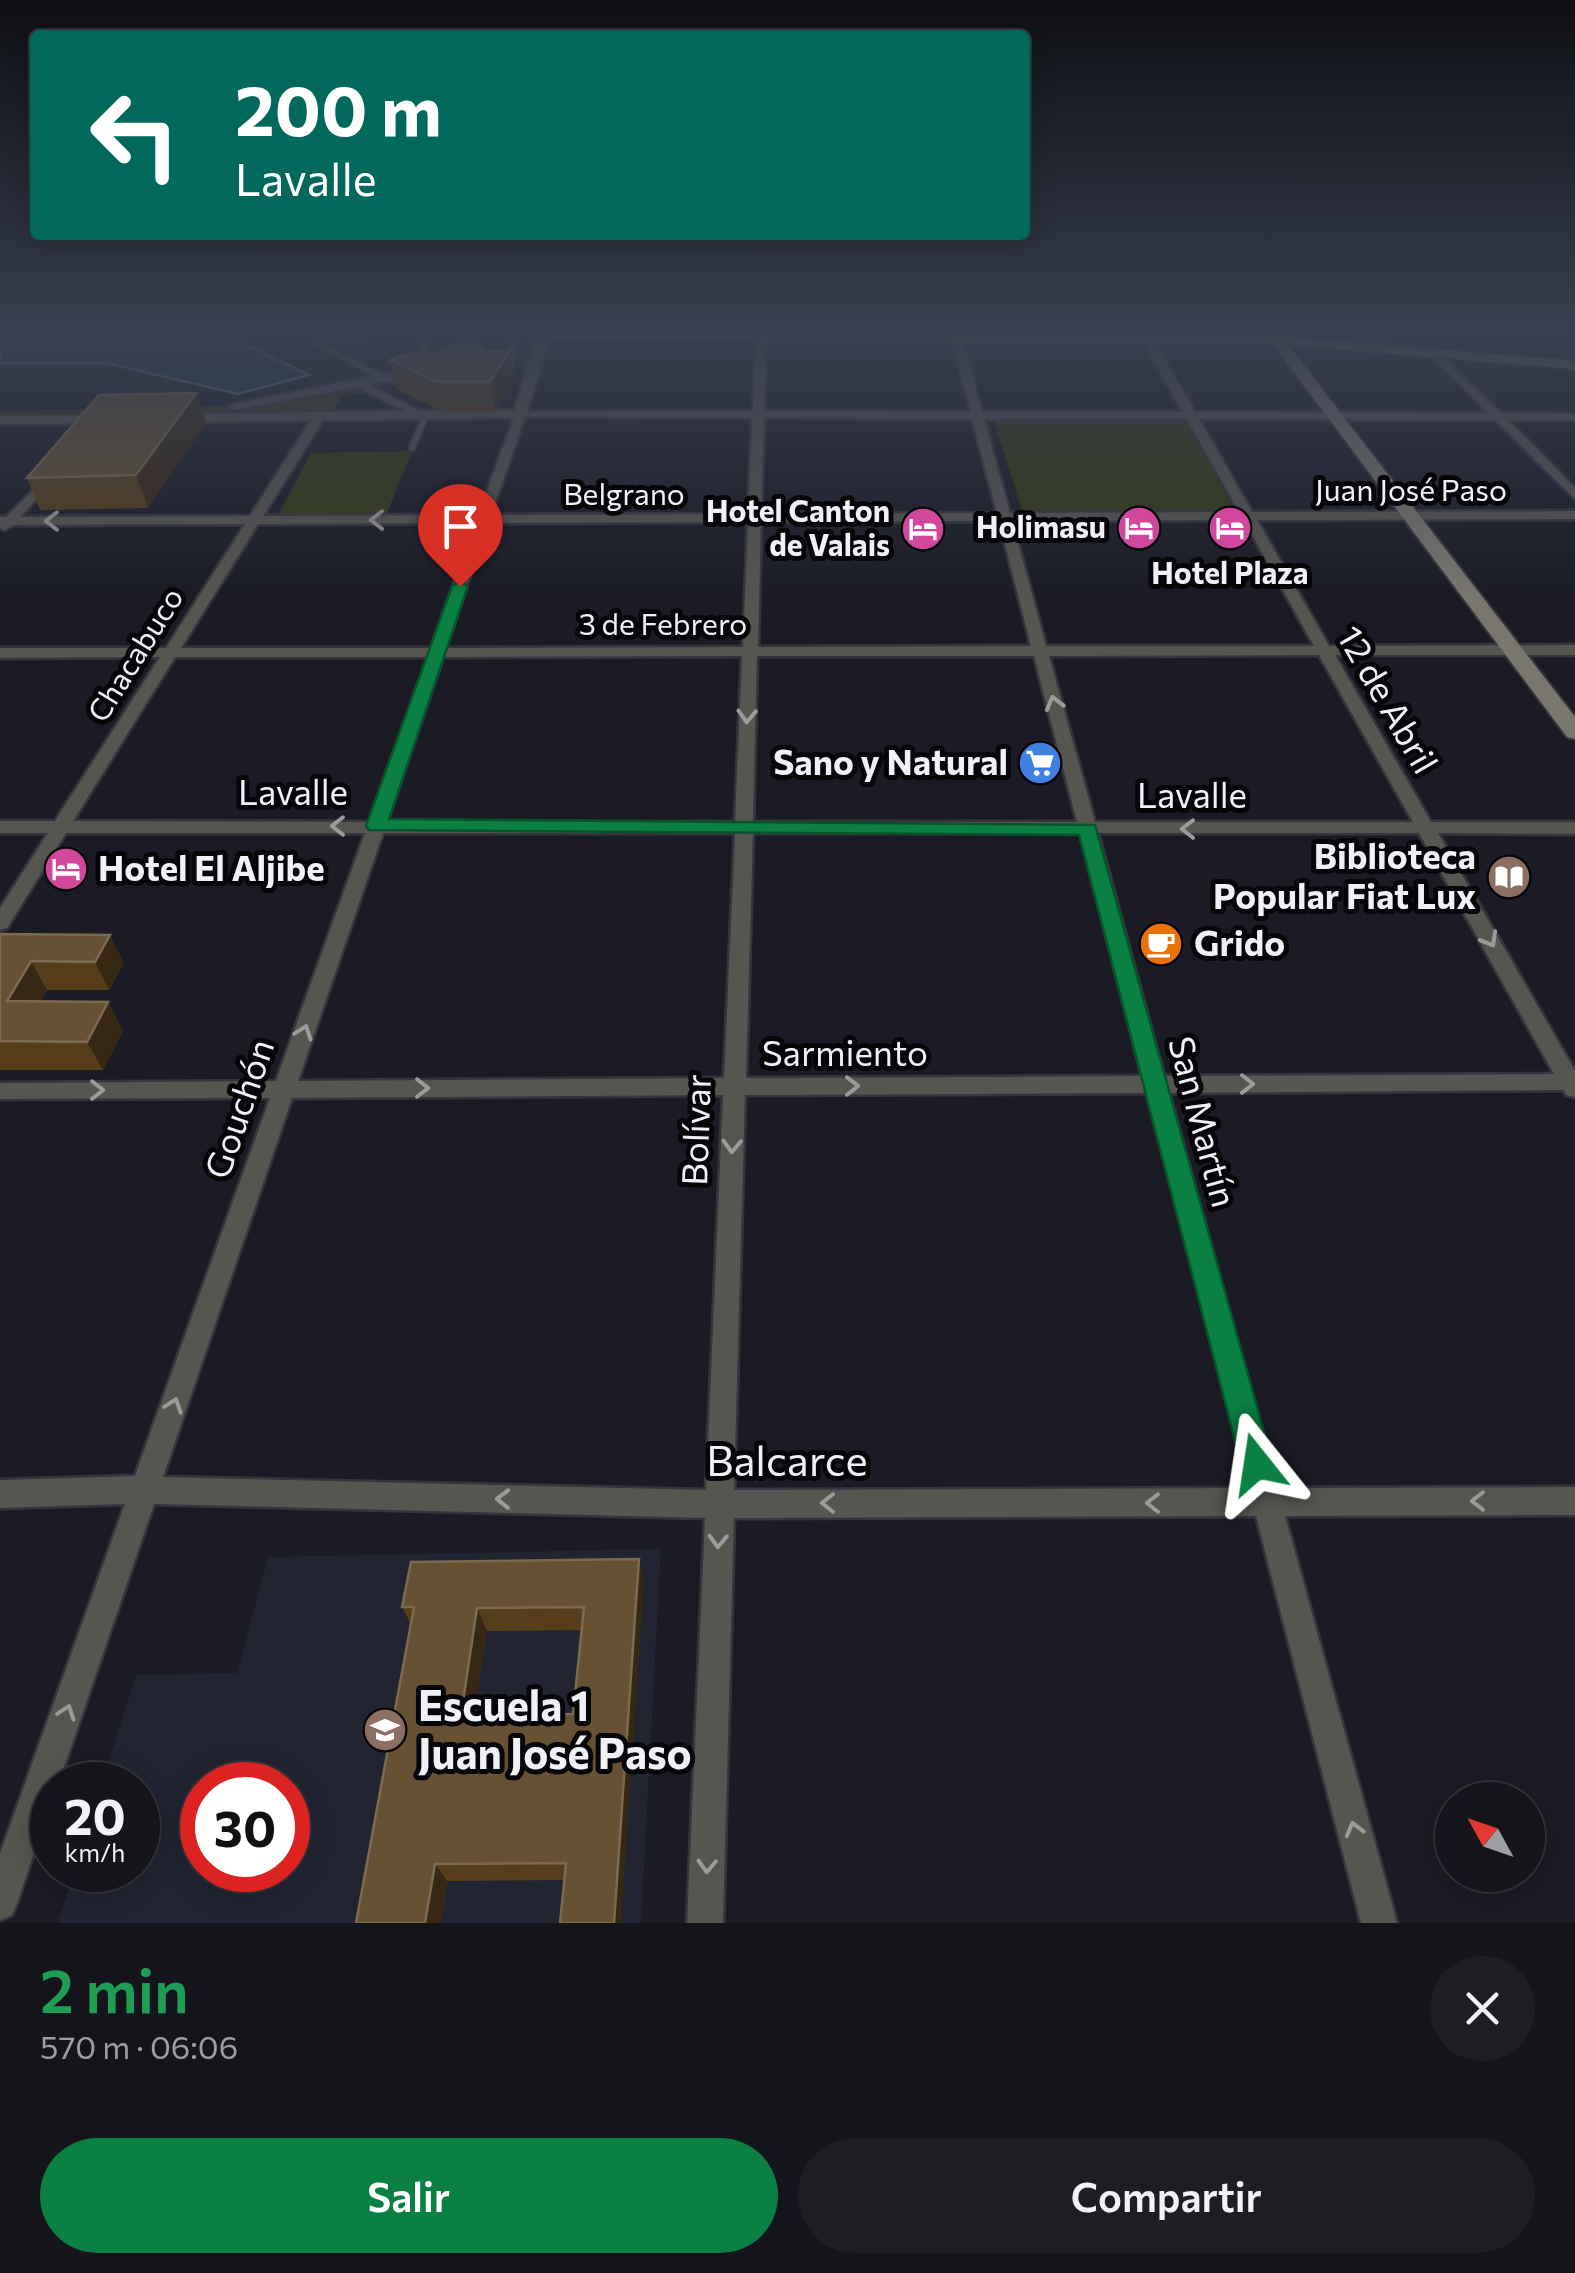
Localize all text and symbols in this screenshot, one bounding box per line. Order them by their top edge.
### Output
text: 200 m [235,65,442,150]
icon: left [70,70,200,200]
text: Lavalle [235,150,377,205]
street label: Juan José Paso [1315,470,1507,507]
street label: Belgrano [563,474,685,511]
pin [418,484,503,587]
place label: Hotel Canton de Valais [706,491,890,562]
icon: arrive [433,499,488,554]
hotel icon: Holimasu [1116,505,1162,551]
hotel icon: Hotel Plaza [1207,505,1253,551]
hotel icon: Hotel Canton de Valais [900,506,946,552]
place label: Holimasu [976,507,1106,544]
one-way arrow [368,509,384,531]
one-way arrow [43,510,58,532]
place label: Hotel Plaza [1151,553,1309,590]
street label: Chacabuco [78,580,190,728]
street label: 3 de Febrero [579,604,747,641]
street label: 12 de Abril [1330,617,1449,780]
one-way arrow [1045,695,1066,712]
one-way arrow [737,709,758,725]
place label: Sano y Natural [773,739,1008,782]
supermarket icon: Sano y Natural [1017,740,1063,786]
street label: Lavalle [238,769,348,812]
street label: Lavalle [1137,772,1247,815]
one-way arrow [329,815,344,837]
one-way arrow [1179,818,1194,840]
place label: Biblioteca Popular Fiat Lux [1213,833,1476,916]
place label: Hotel El Aljibe [98,845,325,888]
hotel icon: Hotel El Aljibe [43,846,89,892]
library icon: Biblioteca Popular Fiat Lux [1486,854,1532,900]
place label: Grido [1194,920,1285,963]
cafe icon: Grido [1138,921,1184,967]
one-way arrow [1478,930,1498,948]
one-way arrow [293,1025,313,1042]
street label: Sarmiento [762,1030,928,1073]
street label: San Martín [1161,1032,1248,1211]
street label: Gouchón [194,1033,281,1183]
one-way arrow [1240,1073,1256,1095]
street label: Bolívar [671,1074,718,1186]
one-way arrow [846,1075,861,1097]
one-way arrow [415,1078,431,1099]
one-way arrow [90,1079,106,1101]
one-way arrow [721,1139,742,1155]
one-way arrow [162,1398,183,1415]
position arrow [1205,1412,1309,1516]
street label: Balcarce [706,1433,868,1485]
one-way arrow [494,1488,510,1509]
one-way arrow [1469,1490,1484,1512]
one-way arrow [1144,1492,1160,1513]
one-way arrow [819,1493,835,1514]
one-way arrow [708,1533,729,1549]
place label: Escuela 1 Juan José Paso [418,1678,692,1778]
one-way arrow [55,1704,76,1721]
school or university icon: Escuela 1 Juan José Paso [362,1707,408,1753]
speed limit sign: 30 [180,1762,310,1892]
north arrow [1435,1782,1545,1892]
map controls [1435,1782,1545,1892]
text: 20 [64,1784,126,1845]
one-way arrow [1344,1821,1365,1838]
text: km/h [65,1837,125,1867]
one-way arrow [696,1858,717,1874]
text: 2 min [40,1952,189,2025]
button: close [1430,1956,1535,2061]
text: 570 m · 06:06 [40,2026,238,2066]
button: Salir [40,2138,778,2253]
button: Compartir [798,2138,1535,2253]

